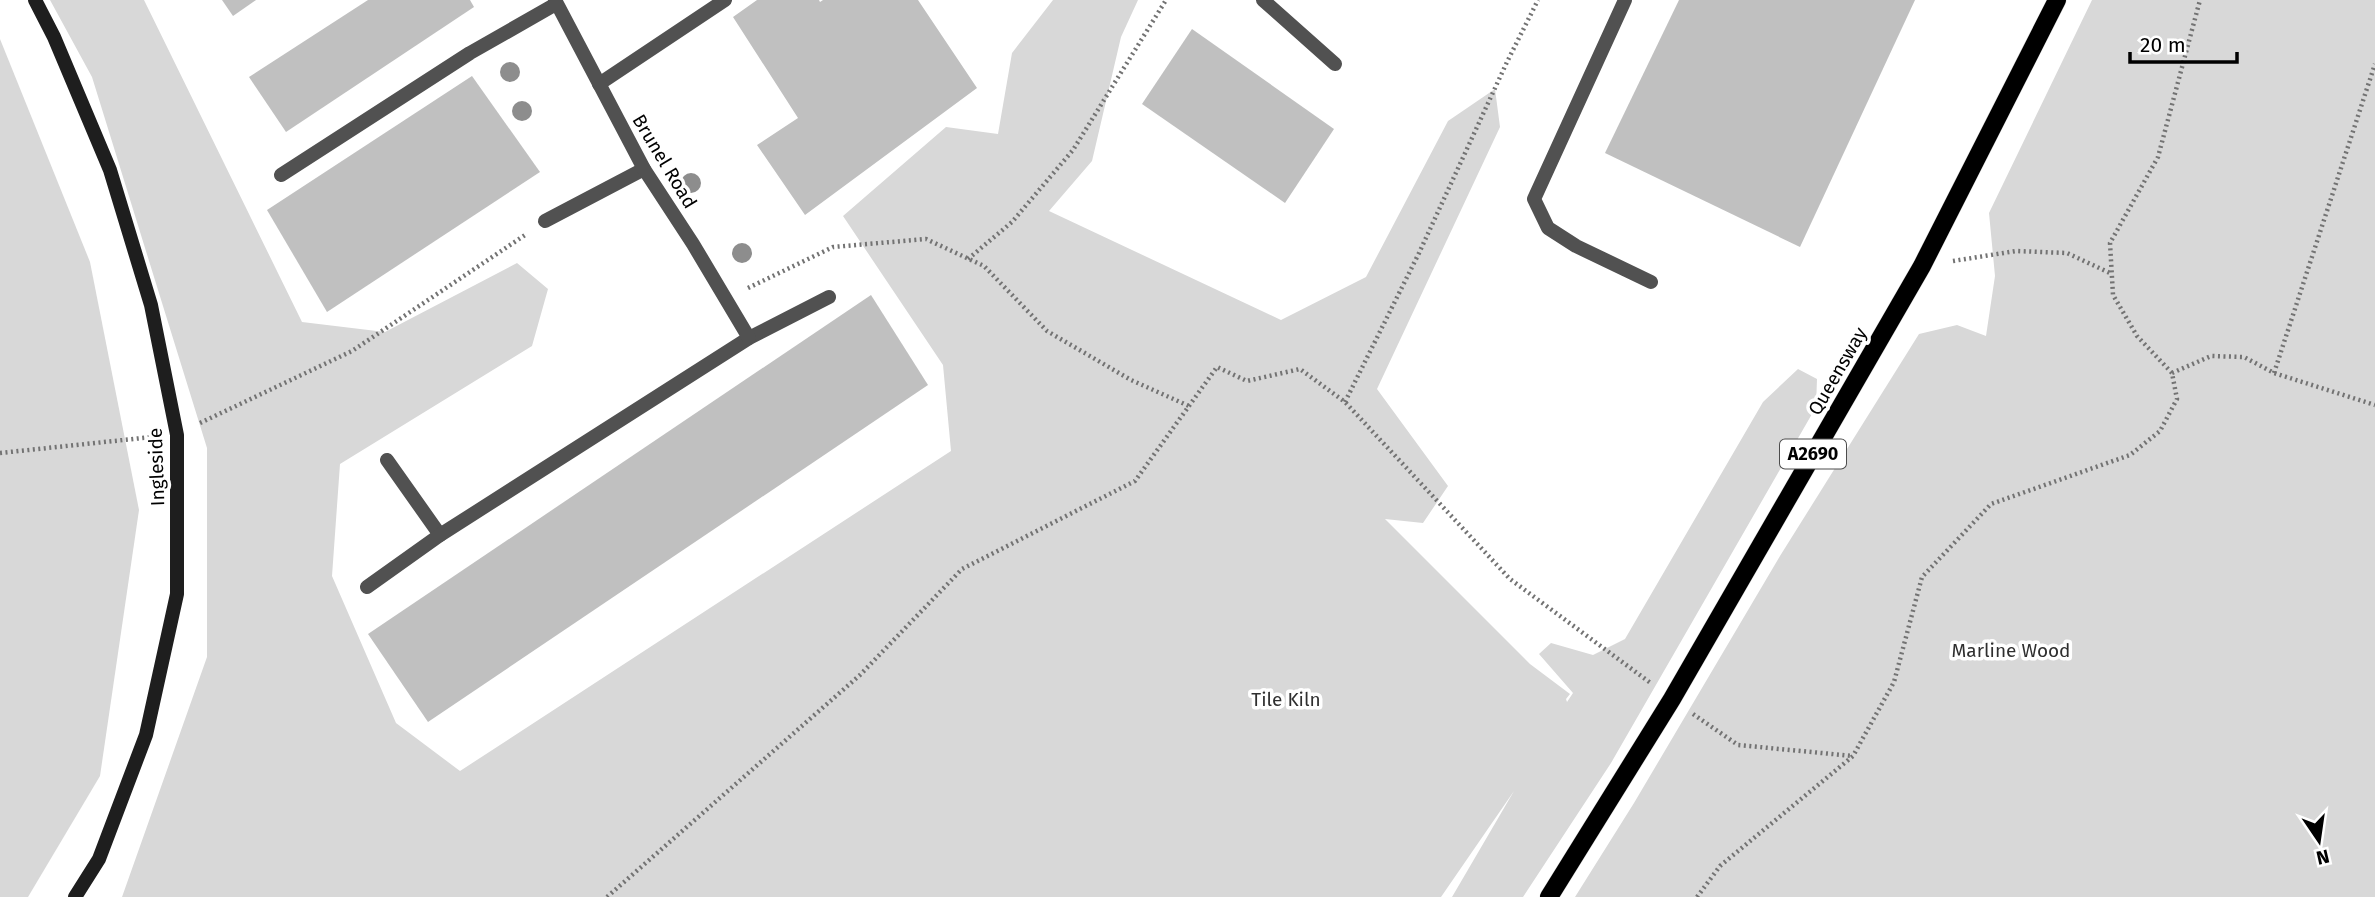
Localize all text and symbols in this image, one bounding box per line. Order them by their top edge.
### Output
scale bar [2130,21,2237,65]
text: 20 m [2140,32,2186,58]
street label: Brunel Road [627,110,702,213]
street label: Queensway [1803,323,1872,419]
street label: Ingleside [144,427,169,507]
road number: A2690 [1780,440,1846,468]
park label: Marline Wood [1952,639,2070,662]
park label: Tile Kiln [1251,688,1321,711]
north arrow [2284,806,2354,876]
text: N [2314,844,2331,870]

